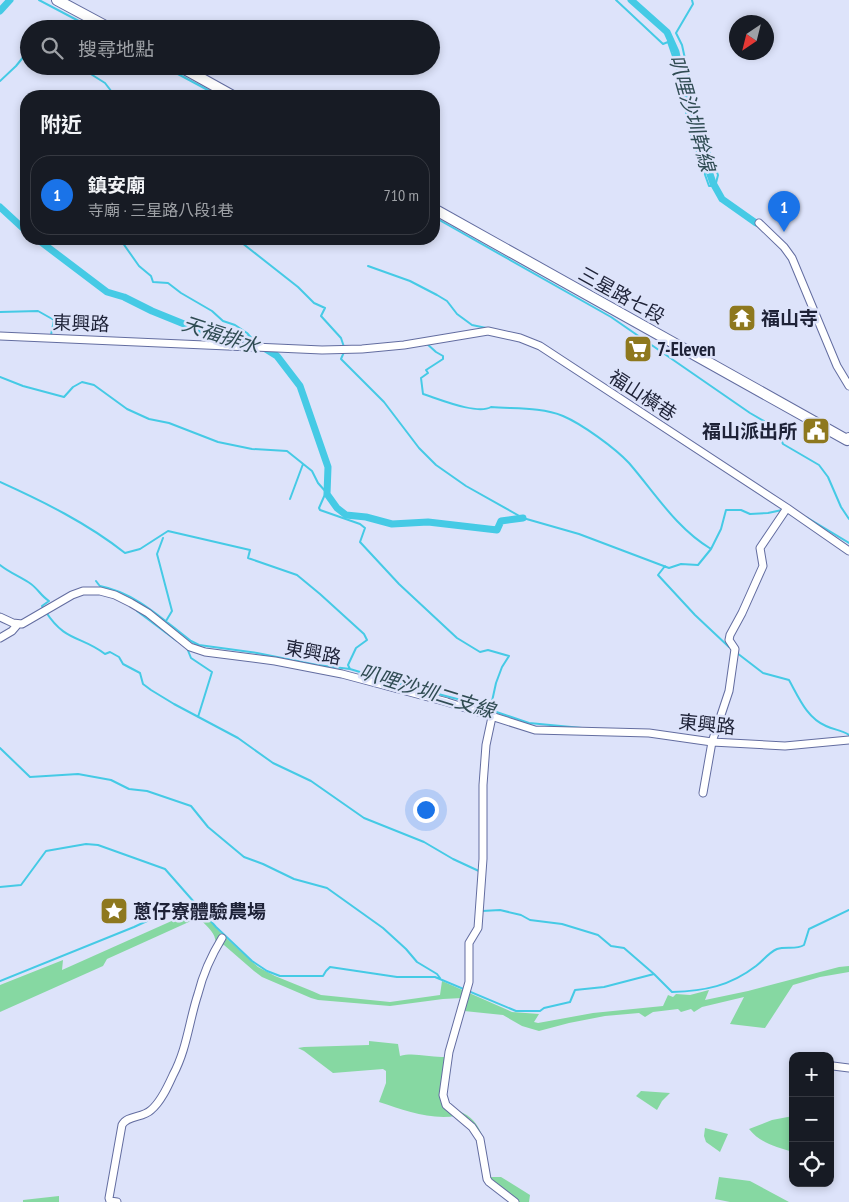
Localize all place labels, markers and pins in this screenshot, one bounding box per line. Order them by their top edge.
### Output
pin: 1 [768,191,800,232]
temple icon: 福山寺 [727,303,757,333]
place label: 福山寺 [761,306,818,330]
supermarket icon: 7-Eleven [623,334,653,364]
place label: 7-Eleven [657,337,716,361]
public building icon: 福山派出所 [801,416,831,446]
place label: 福山派出所 [702,419,797,443]
place icon: 蔥仔寮體驗農場 [99,896,129,926]
place label: 蔥仔寮體驗農場 [133,899,266,923]

